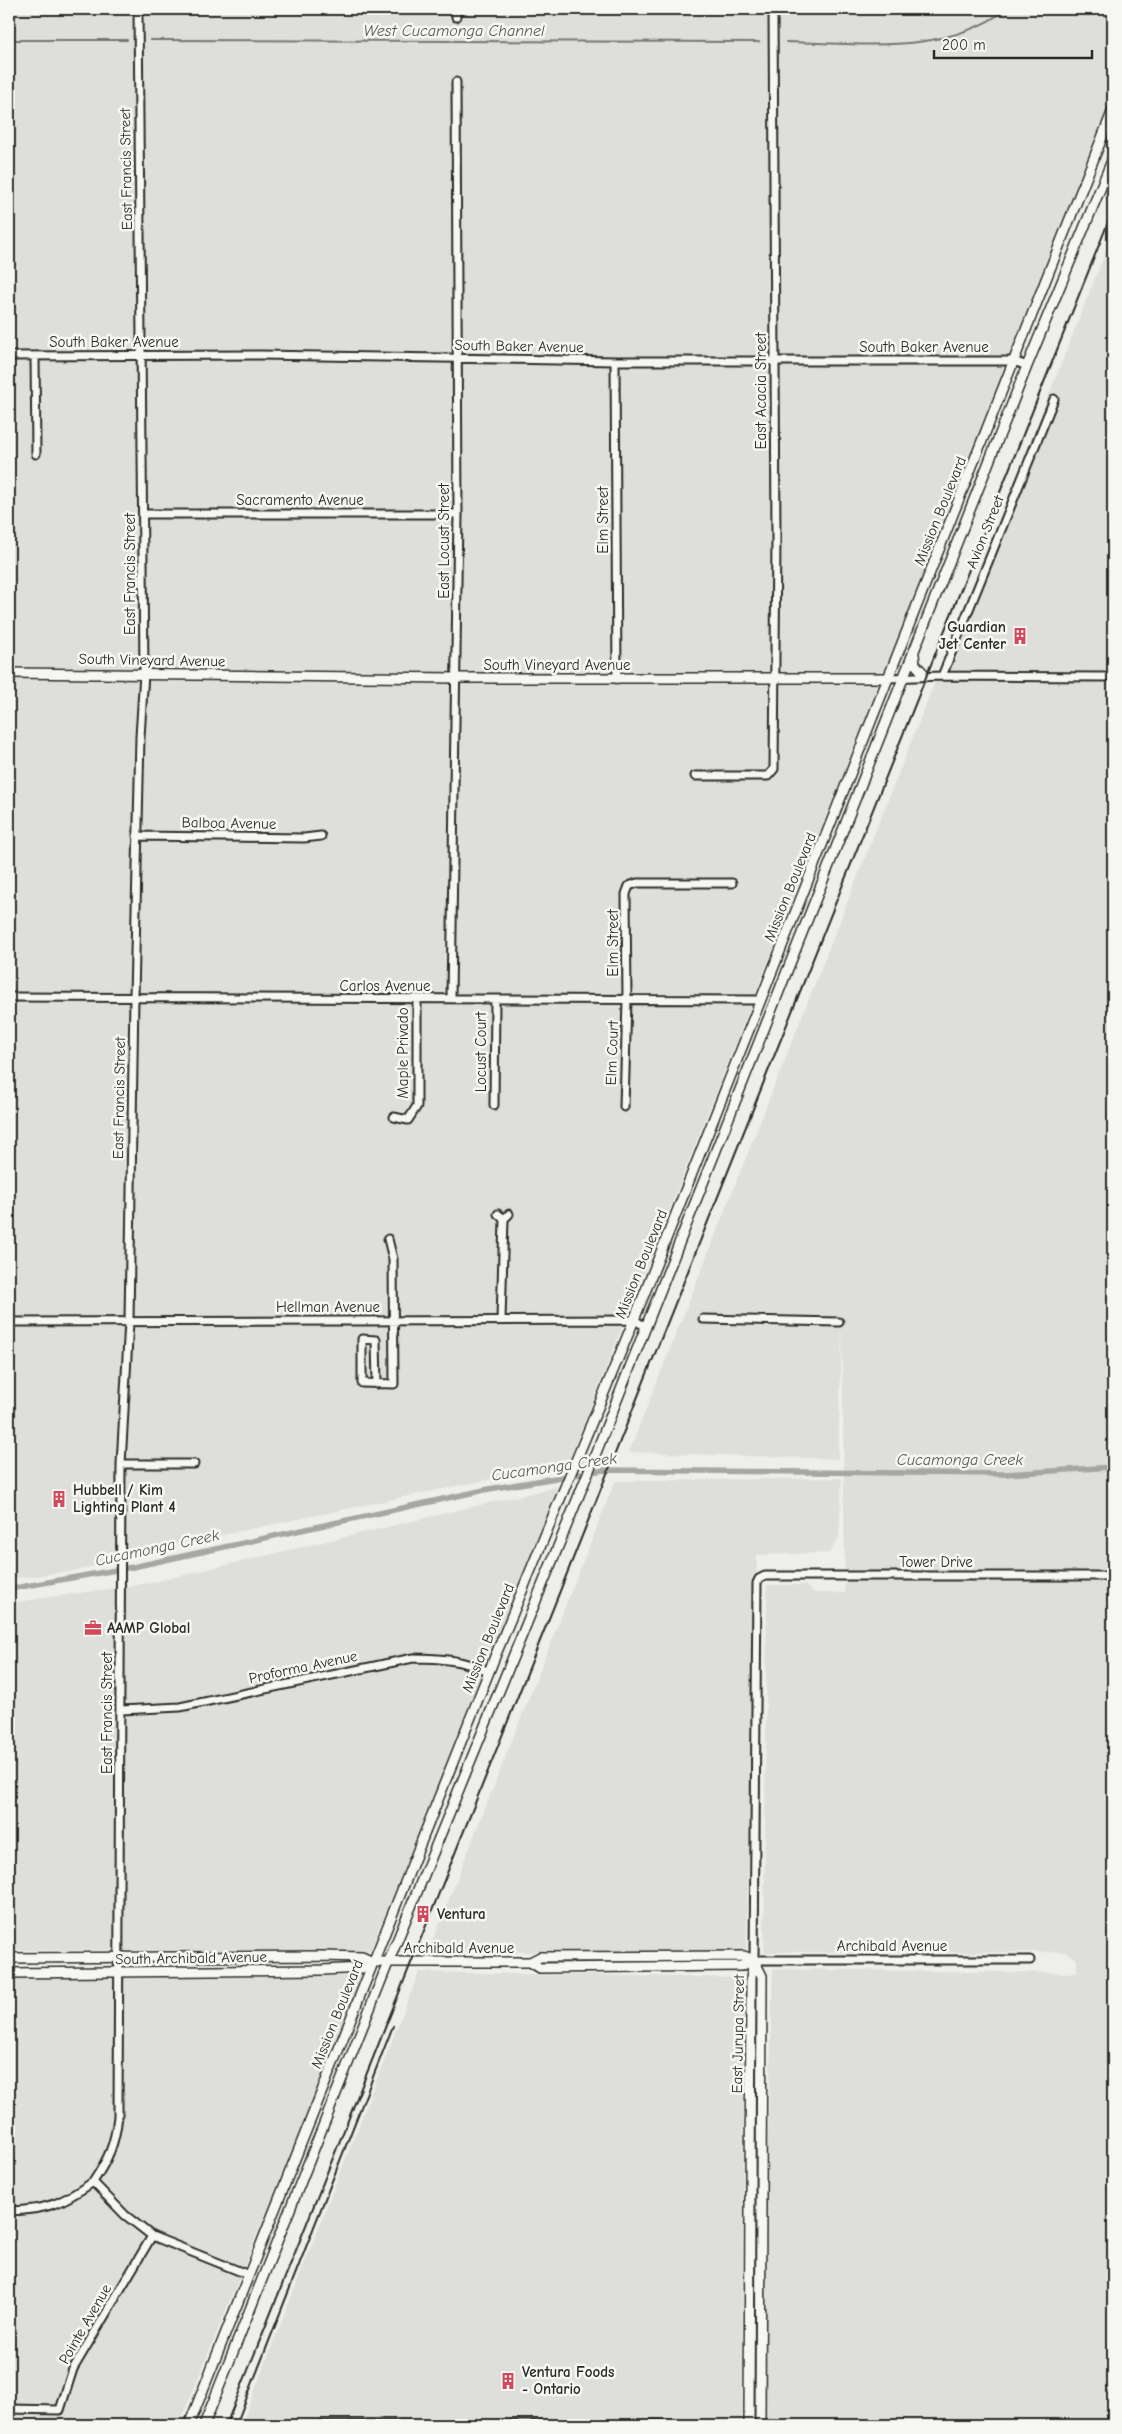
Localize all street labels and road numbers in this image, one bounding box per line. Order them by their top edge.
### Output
street label: East Francis Street [116,107,136,230]
street label: East Acacia Street [752,332,770,449]
street label: South Baker Avenue [49,333,179,351]
street label: South Baker Avenue [454,336,584,356]
street label: South Baker Avenue [859,338,989,356]
street label: Mission Boulevard [910,454,970,568]
street label: East Locust Street [435,483,453,599]
street label: Elm Street [594,486,612,554]
street label: Sacramento Avenue [236,491,364,509]
street label: Avion Street [962,492,1008,571]
street label: East Francis Street [121,512,139,635]
street label: South Vineyard Avenue [78,650,226,670]
street label: South Vineyard Avenue [484,656,631,674]
street label: Balboa Avenue [181,813,277,833]
street label: Mission Boulevard [760,830,820,944]
street label: Elm Street [604,909,622,977]
street label: Carlos Avenue [340,977,431,995]
street label: Maple Privado [394,1007,412,1099]
street label: Locust Court [472,1011,490,1092]
street label: Elm Court [602,1020,622,1086]
street label: East Francis Street [109,1036,129,1159]
street label: Mission Boulevard [611,1207,671,1321]
street label: Hellman Avenue [276,1298,381,1316]
street label: Tower Drive [899,1553,973,1571]
street label: Mission Boulevard [458,1581,518,1695]
street label: Proforma Avenue [247,1647,359,1687]
street label: East Francis Street [98,1651,116,1774]
street label: Archibald Avenue [837,1937,948,1955]
street label: Archibald Avenue [404,1939,515,1957]
street label: South Archibald Avenue [115,1948,268,1968]
street label: Mission Boulevard [307,1957,367,2071]
street label: East Jurupa Street [728,1974,748,2094]
street label: Pointe Avenue [55,2280,115,2367]

